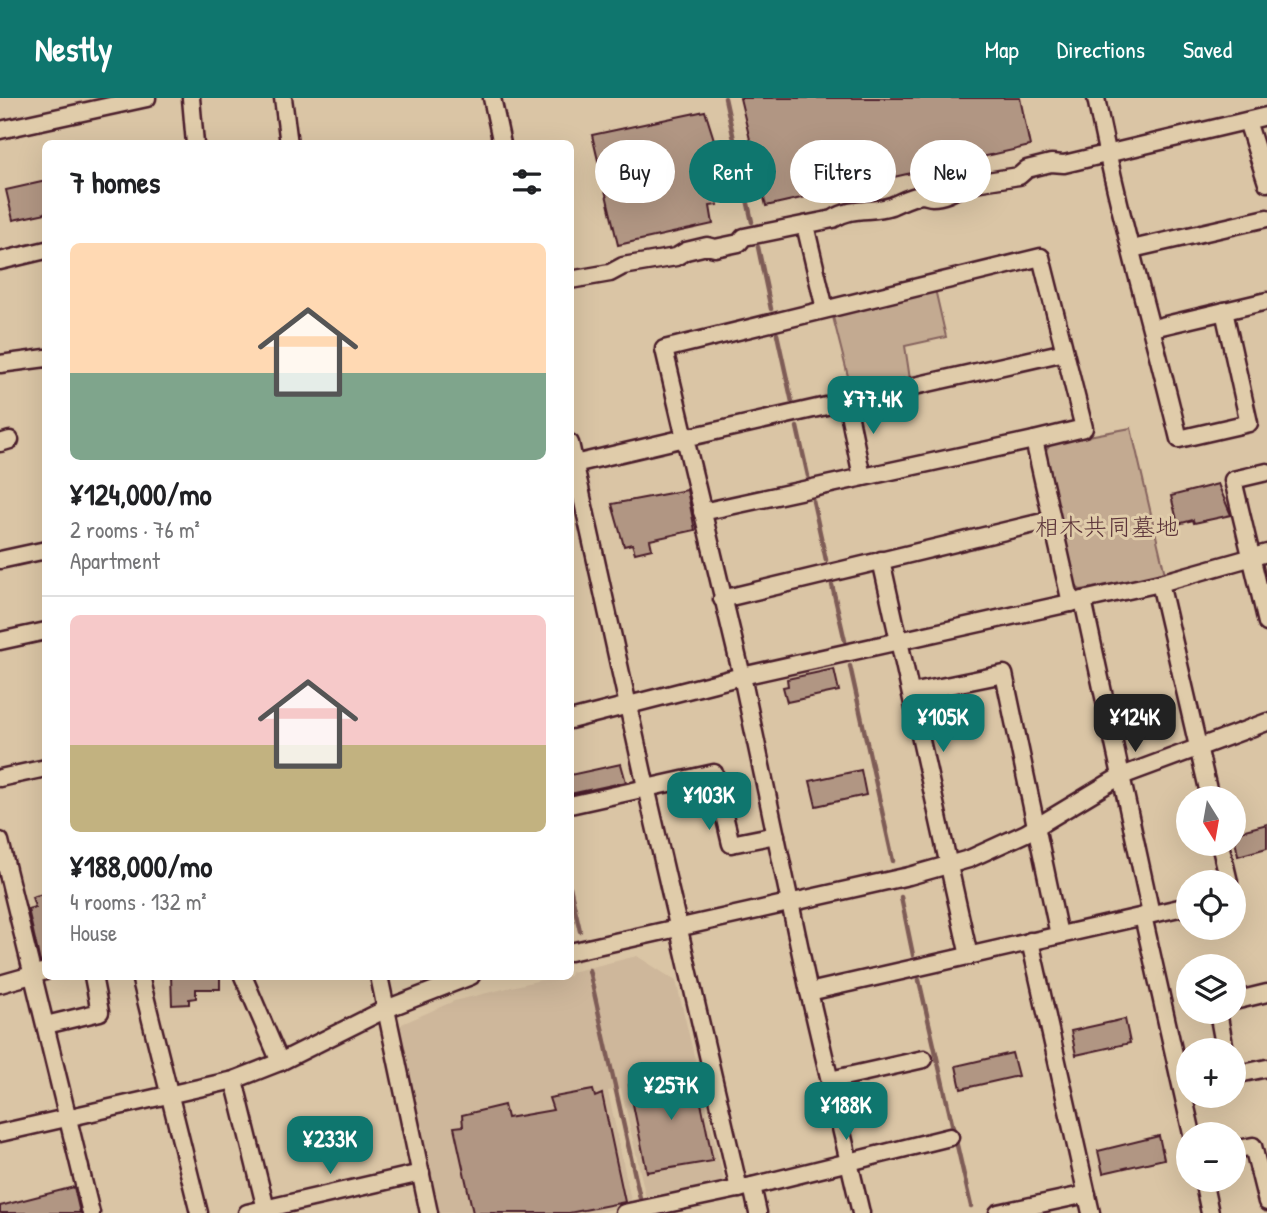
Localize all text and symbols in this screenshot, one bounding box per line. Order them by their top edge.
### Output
text: Nestly [35,27,112,71]
text: Map [985,33,1019,65]
text: Directions [1057,33,1145,65]
text: Saved [1183,33,1232,65]
chip: Buy [595,140,675,203]
chip: Rent [689,140,776,203]
chip: Filters [790,140,896,203]
chip: New [910,140,991,203]
text: 7 homes [70,162,160,202]
icon: filters [508,163,546,201]
icon: home [245,289,371,415]
pin: ¥77.4K [816,376,930,436]
text: ¥77.4K [843,383,903,414]
text: ¥124,000/mo [70,474,212,514]
park label: 相木共同墓地 [1035,510,1179,542]
text: 2 rooms · 76 m² [70,514,200,545]
text: Apartment [70,545,160,576]
icon: home [245,661,371,787]
pin: ¥105K [894,694,992,754]
pin: ¥124K [1086,694,1184,754]
text: ¥105K [917,701,969,732]
text: ¥124K [1110,701,1160,732]
pin: ¥103K [660,772,758,832]
text: ¥103K [683,779,735,810]
north arrow [1176,786,1246,856]
map controls [1176,786,1246,1192]
text: ¥188,000/mo [70,846,212,886]
button: locate [1176,870,1246,940]
text: 4 rooms · 132 m² [70,886,207,917]
text: House [70,917,117,948]
button: layers [1176,954,1246,1024]
button: + [1176,1038,1246,1108]
pin: ¥257K [622,1062,720,1122]
text: ¥257K [644,1069,698,1100]
pin: ¥188K [797,1082,895,1142]
text: ¥188K [821,1089,871,1120]
pin: ¥233K [281,1116,379,1176]
button: − [1176,1122,1246,1192]
text: ¥233K [303,1123,357,1154]

